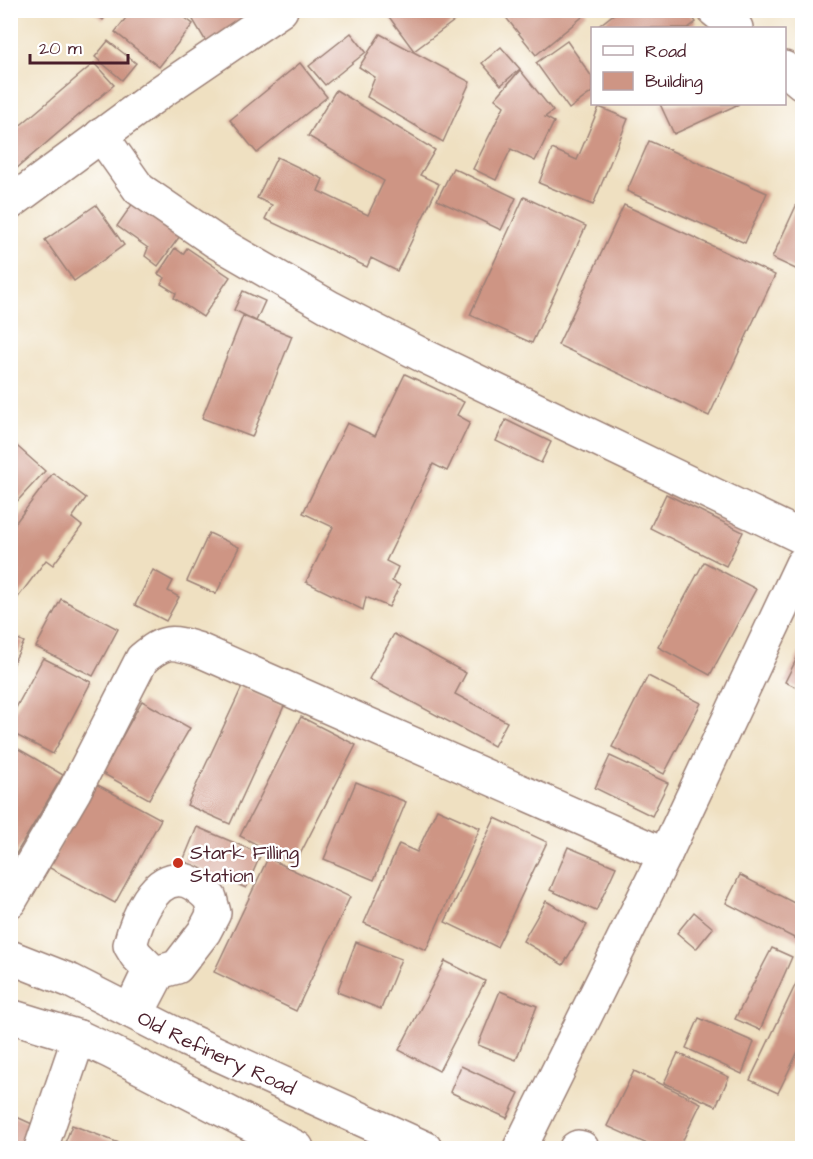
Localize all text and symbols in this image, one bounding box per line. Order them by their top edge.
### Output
scale bar [30,27,128,65]
legend [591,27,786,105]
text: 20 m [39,36,82,61]
text: Road [645,39,686,64]
text: Building [645,69,703,95]
place label: Stark Filling Station [190,839,299,890]
marker: Stark Filling Station [171,856,185,870]
street label: Old Refinery Road [132,1004,300,1102]

